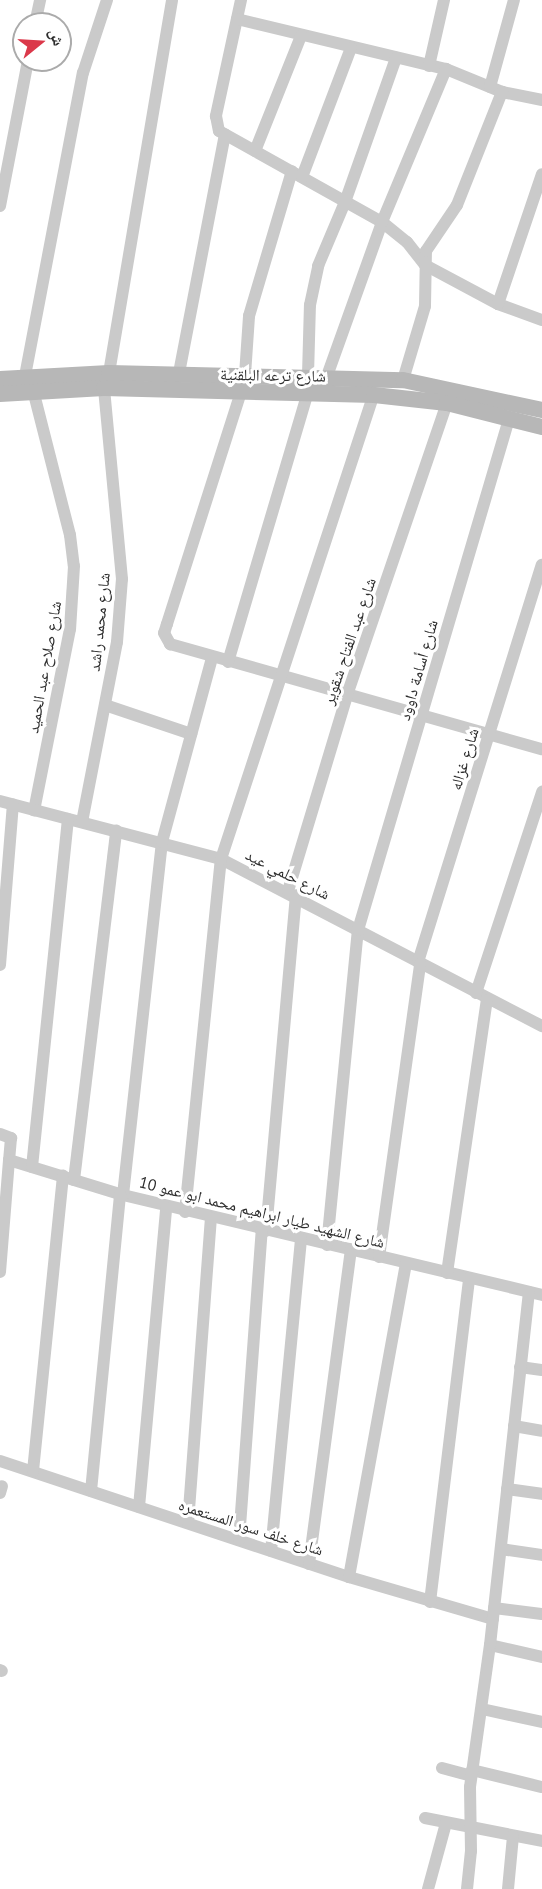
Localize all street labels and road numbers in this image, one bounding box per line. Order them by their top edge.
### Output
street label: شارع ترعه البلقنية [220,364,326,386]
street label: شارع محمد راشد [84,572,114,672]
street label: شارع عبد الفتاح شقوير [318,575,380,707]
street label: شارع صلاح عبد الحميد [23,599,65,735]
street label: شارع أسامة داوود [394,617,442,723]
street label: شارع غزاله [446,726,482,792]
street label: شارع حلمي عيد [243,845,333,903]
street label: شارع الشهيد طيار ابراهيم محمد ابو عمو 10 [137,1172,387,1252]
street label: شارع خلف سور المستعمره [176,1495,326,1559]

